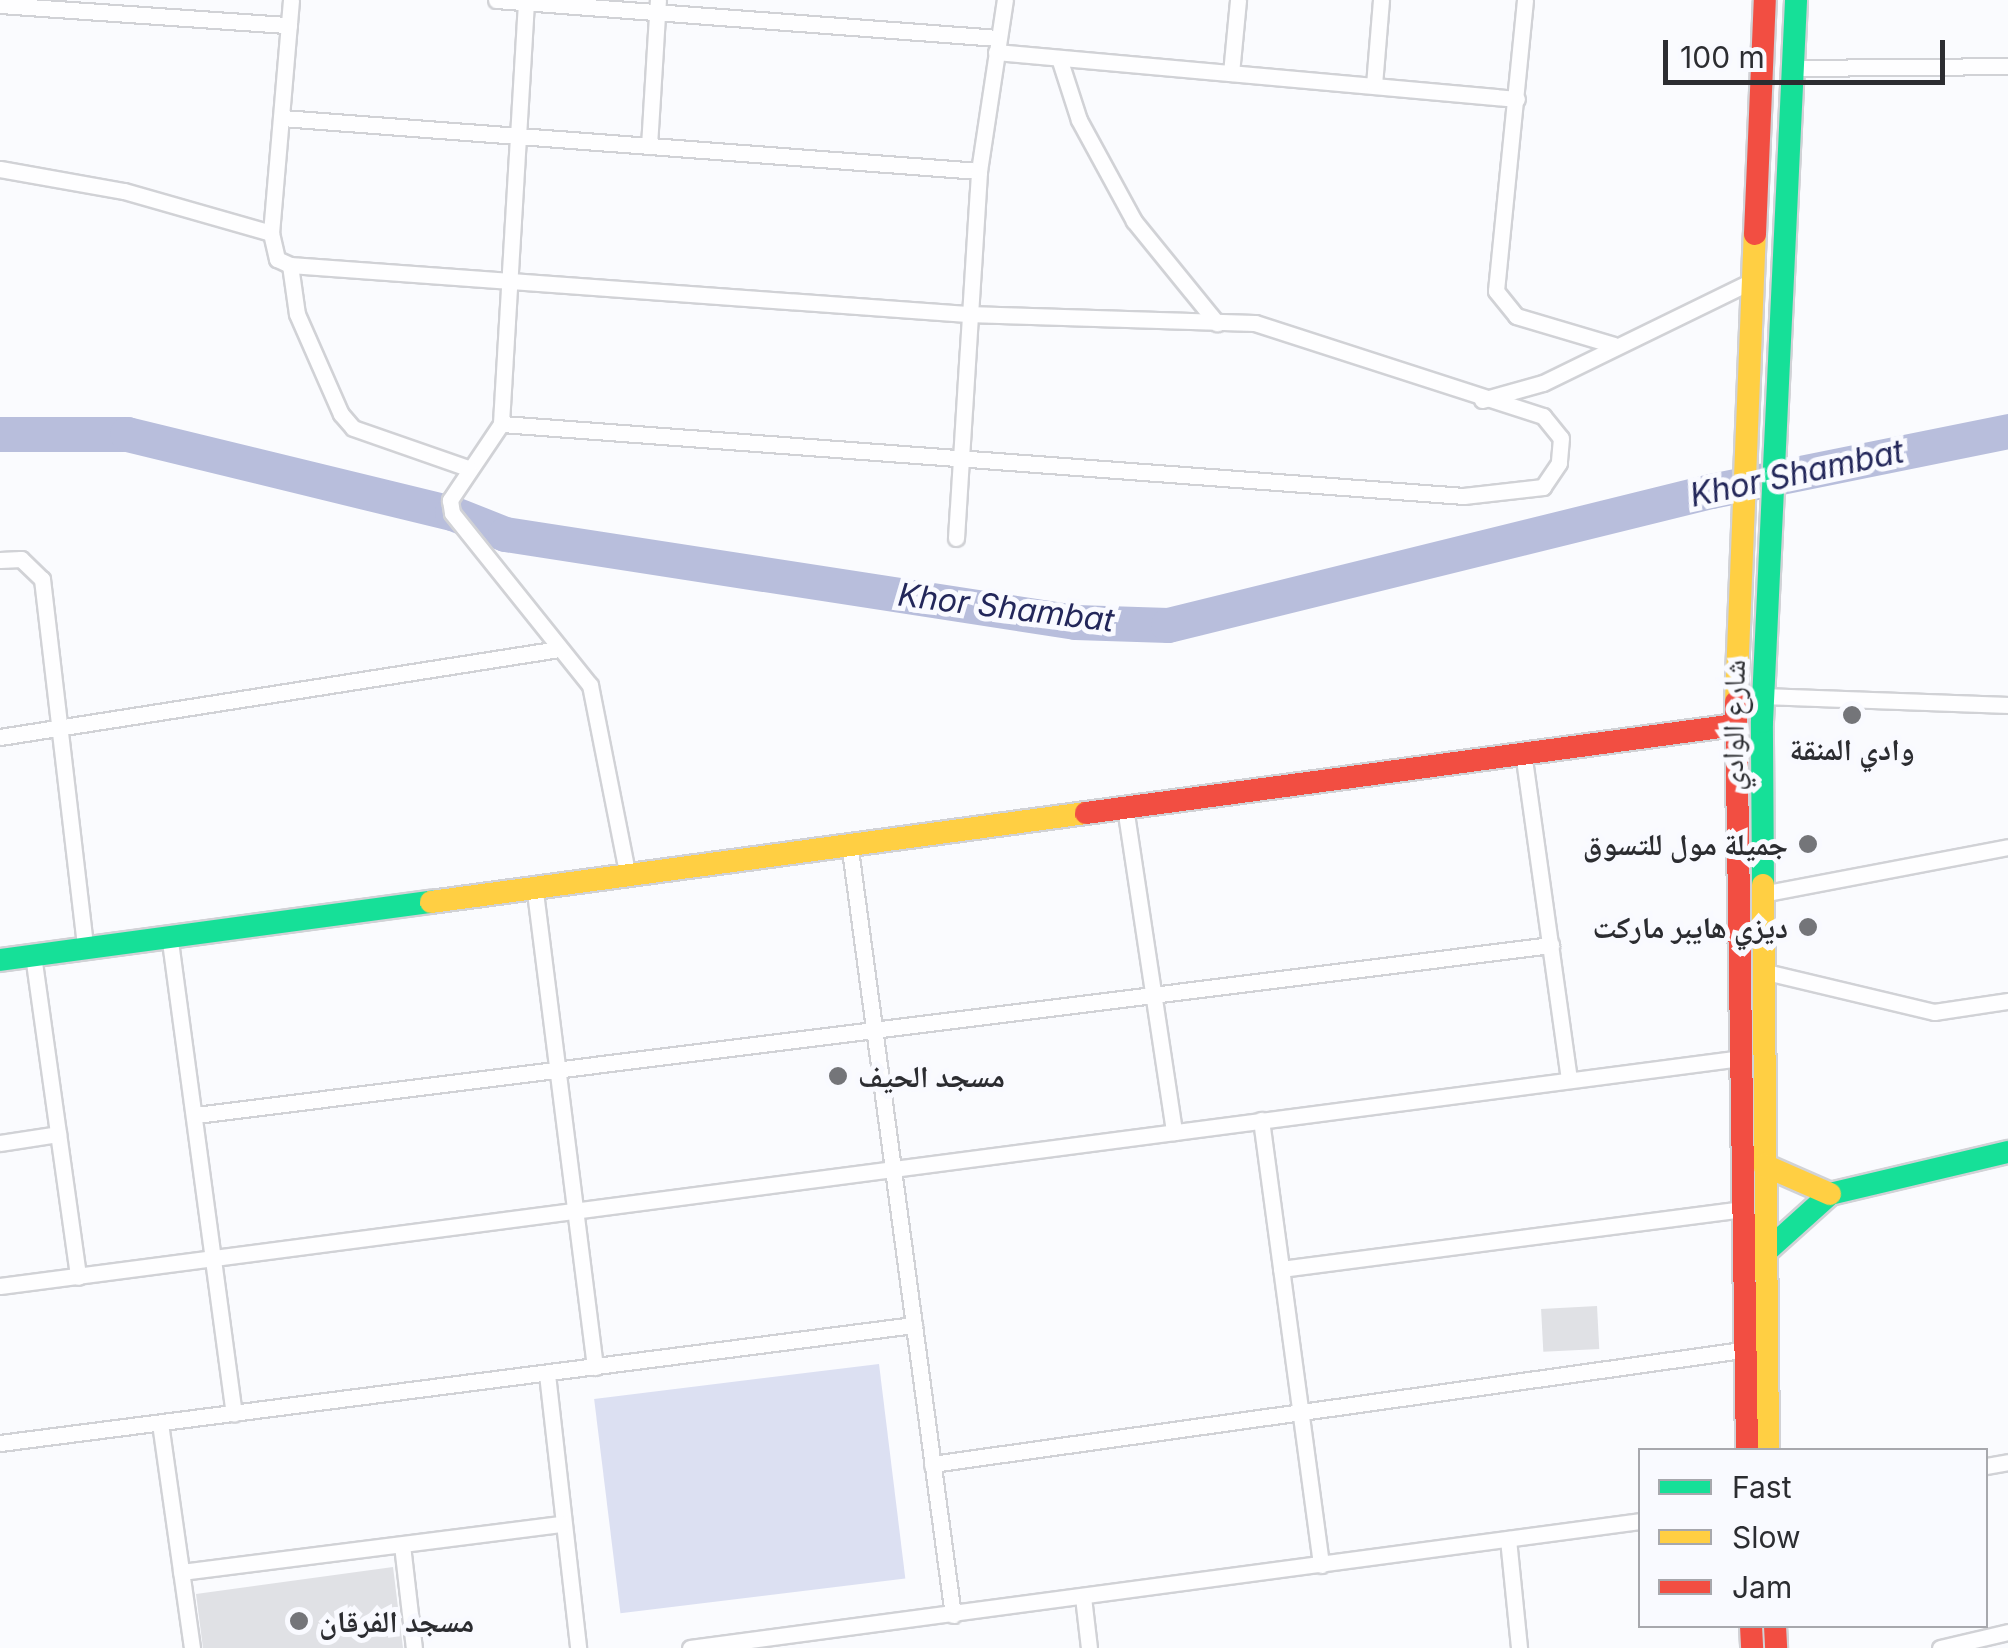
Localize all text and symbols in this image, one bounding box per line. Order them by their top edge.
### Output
scale bar [1668,20,1950,82]
text: 100 m [1680,39,1765,75]
water label: Khor Shambat [1687,433,1907,515]
water label: Khor Shambat [896,576,1116,640]
street label: شارع الوادي [1714,659,1752,791]
marker: وادي المنقة [1841,704,1863,726]
place label: وادي المنقة [1789,731,1915,767]
place label: جميلة مول للتسوق [1583,826,1788,862]
marker: جميلة مول للتسوق [1797,833,1819,855]
place label: ديزي هايبر ماركت [1593,909,1788,945]
marker: ديزي هايبر ماركت [1797,916,1819,938]
place label: مسجد الحيف [858,1058,1005,1094]
marker: مسجد الحيف [827,1065,849,1087]
legend [1638,1448,1988,1628]
text: Fast [1732,1469,1791,1505]
text: Slow [1732,1519,1801,1555]
text: Jam [1732,1569,1792,1605]
place label: مسجد الفرقان [319,1603,474,1639]
marker: مسجد الفرقان [288,1610,310,1632]

